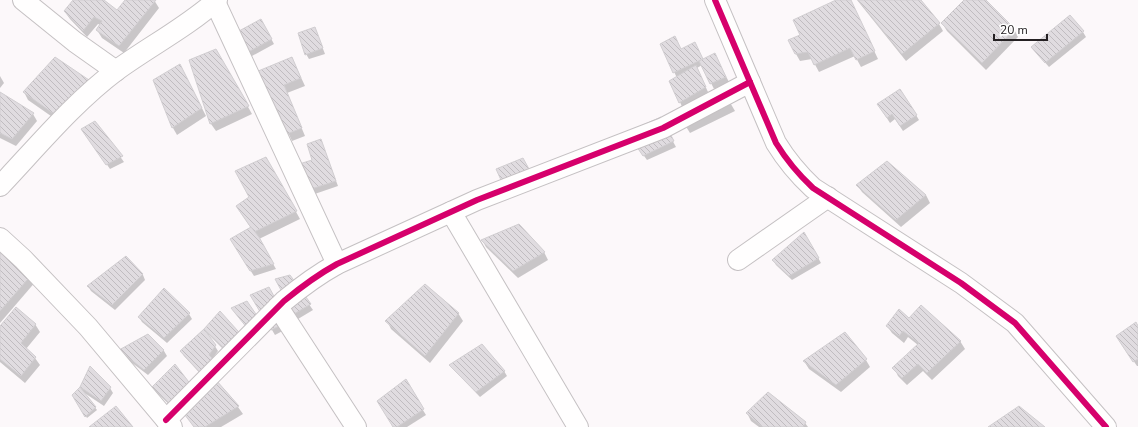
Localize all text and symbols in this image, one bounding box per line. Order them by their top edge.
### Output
scale bar [994,16,1047,42]
text: 20 m [1000,22,1028,38]

